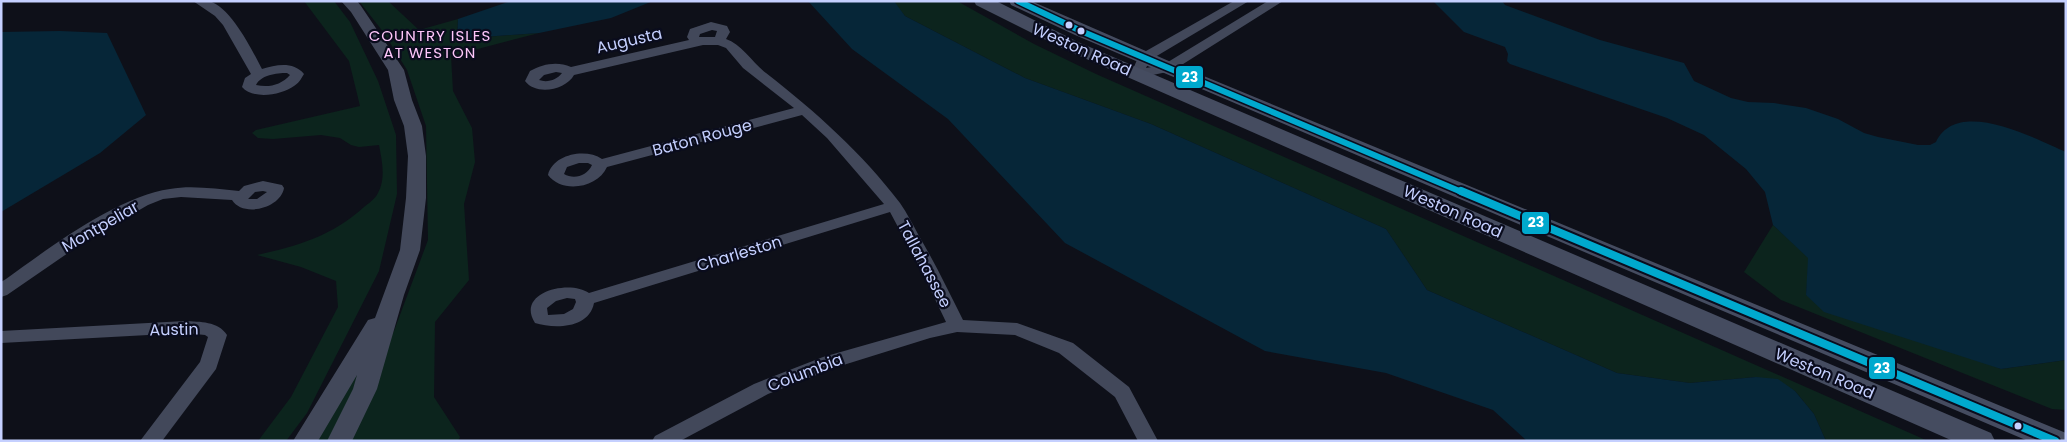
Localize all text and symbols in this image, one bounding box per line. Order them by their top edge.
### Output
street label: Weston Road [1029,17,1135,82]
unlabelled marker [1064,20,1074,30]
street label: Augusta [594,22,664,59]
district label: COUNTRY ISLES AT WESTON [369,25,491,63]
unlabelled marker [1076,26,1086,36]
line badge: 23 [1175,65,1204,89]
text: 23 [1182,67,1198,87]
street label: Baton Rouge [650,113,755,162]
street label: Weston Road [1400,179,1506,244]
street label: Montpeliar [57,195,143,258]
line badge: 23 [1521,211,1550,235]
text: 23 [1528,212,1544,232]
street label: Tallahassee [892,217,957,312]
street label: Charleston [694,230,785,277]
street label: Austin [149,318,199,341]
street label: Weston Road [1771,342,1878,405]
street label: Columbia [764,348,846,397]
line badge: 23 [1868,356,1896,380]
text: 23 [1874,358,1890,378]
unlabelled marker [2013,421,2023,431]

